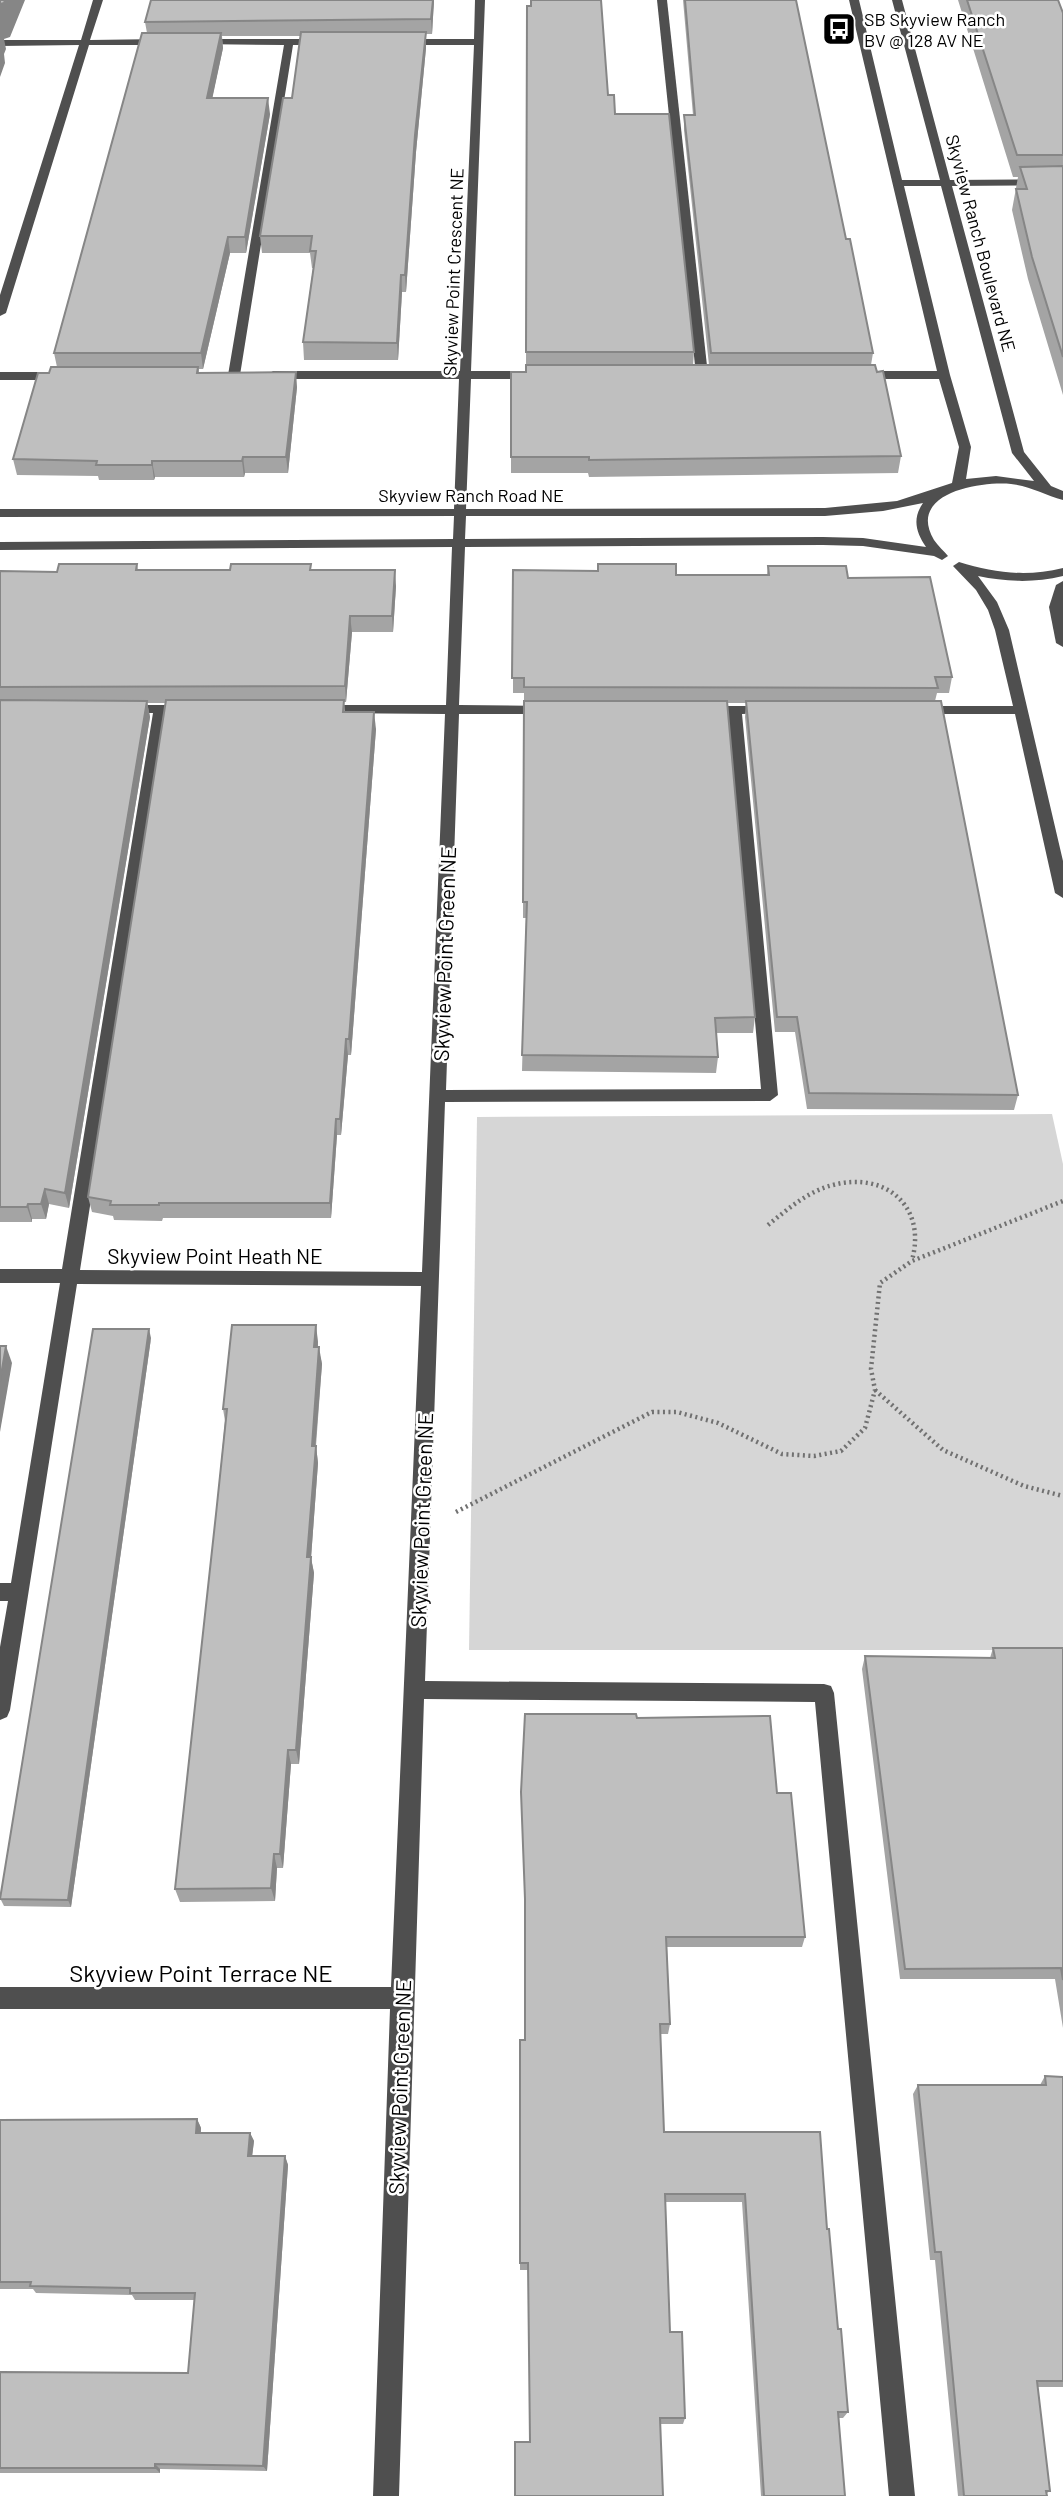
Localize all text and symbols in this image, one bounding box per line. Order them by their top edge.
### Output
place label: SB Skyview Ranch BV @ 128 AV NE [864,8,1005,51]
bus stop icon: SB Skyview Ranch BV @ 128 AV NE [820,10,858,48]
street label: Skyview Ranch Boulevard NE [941,132,1021,354]
street label: Skyview Point Crescent NE [438,167,468,377]
street label: Skyview Ranch Road NE [378,484,564,506]
street label: Skyview Point Green NE [428,846,460,1062]
street label: Skyview Point Heath NE [107,1243,323,1268]
street label: Skyview Point Green NE [405,1412,437,1628]
street label: Skyview Point Terrace NE [69,1958,333,1987]
street label: Skyview Point Green NE [383,1979,415,2195]

